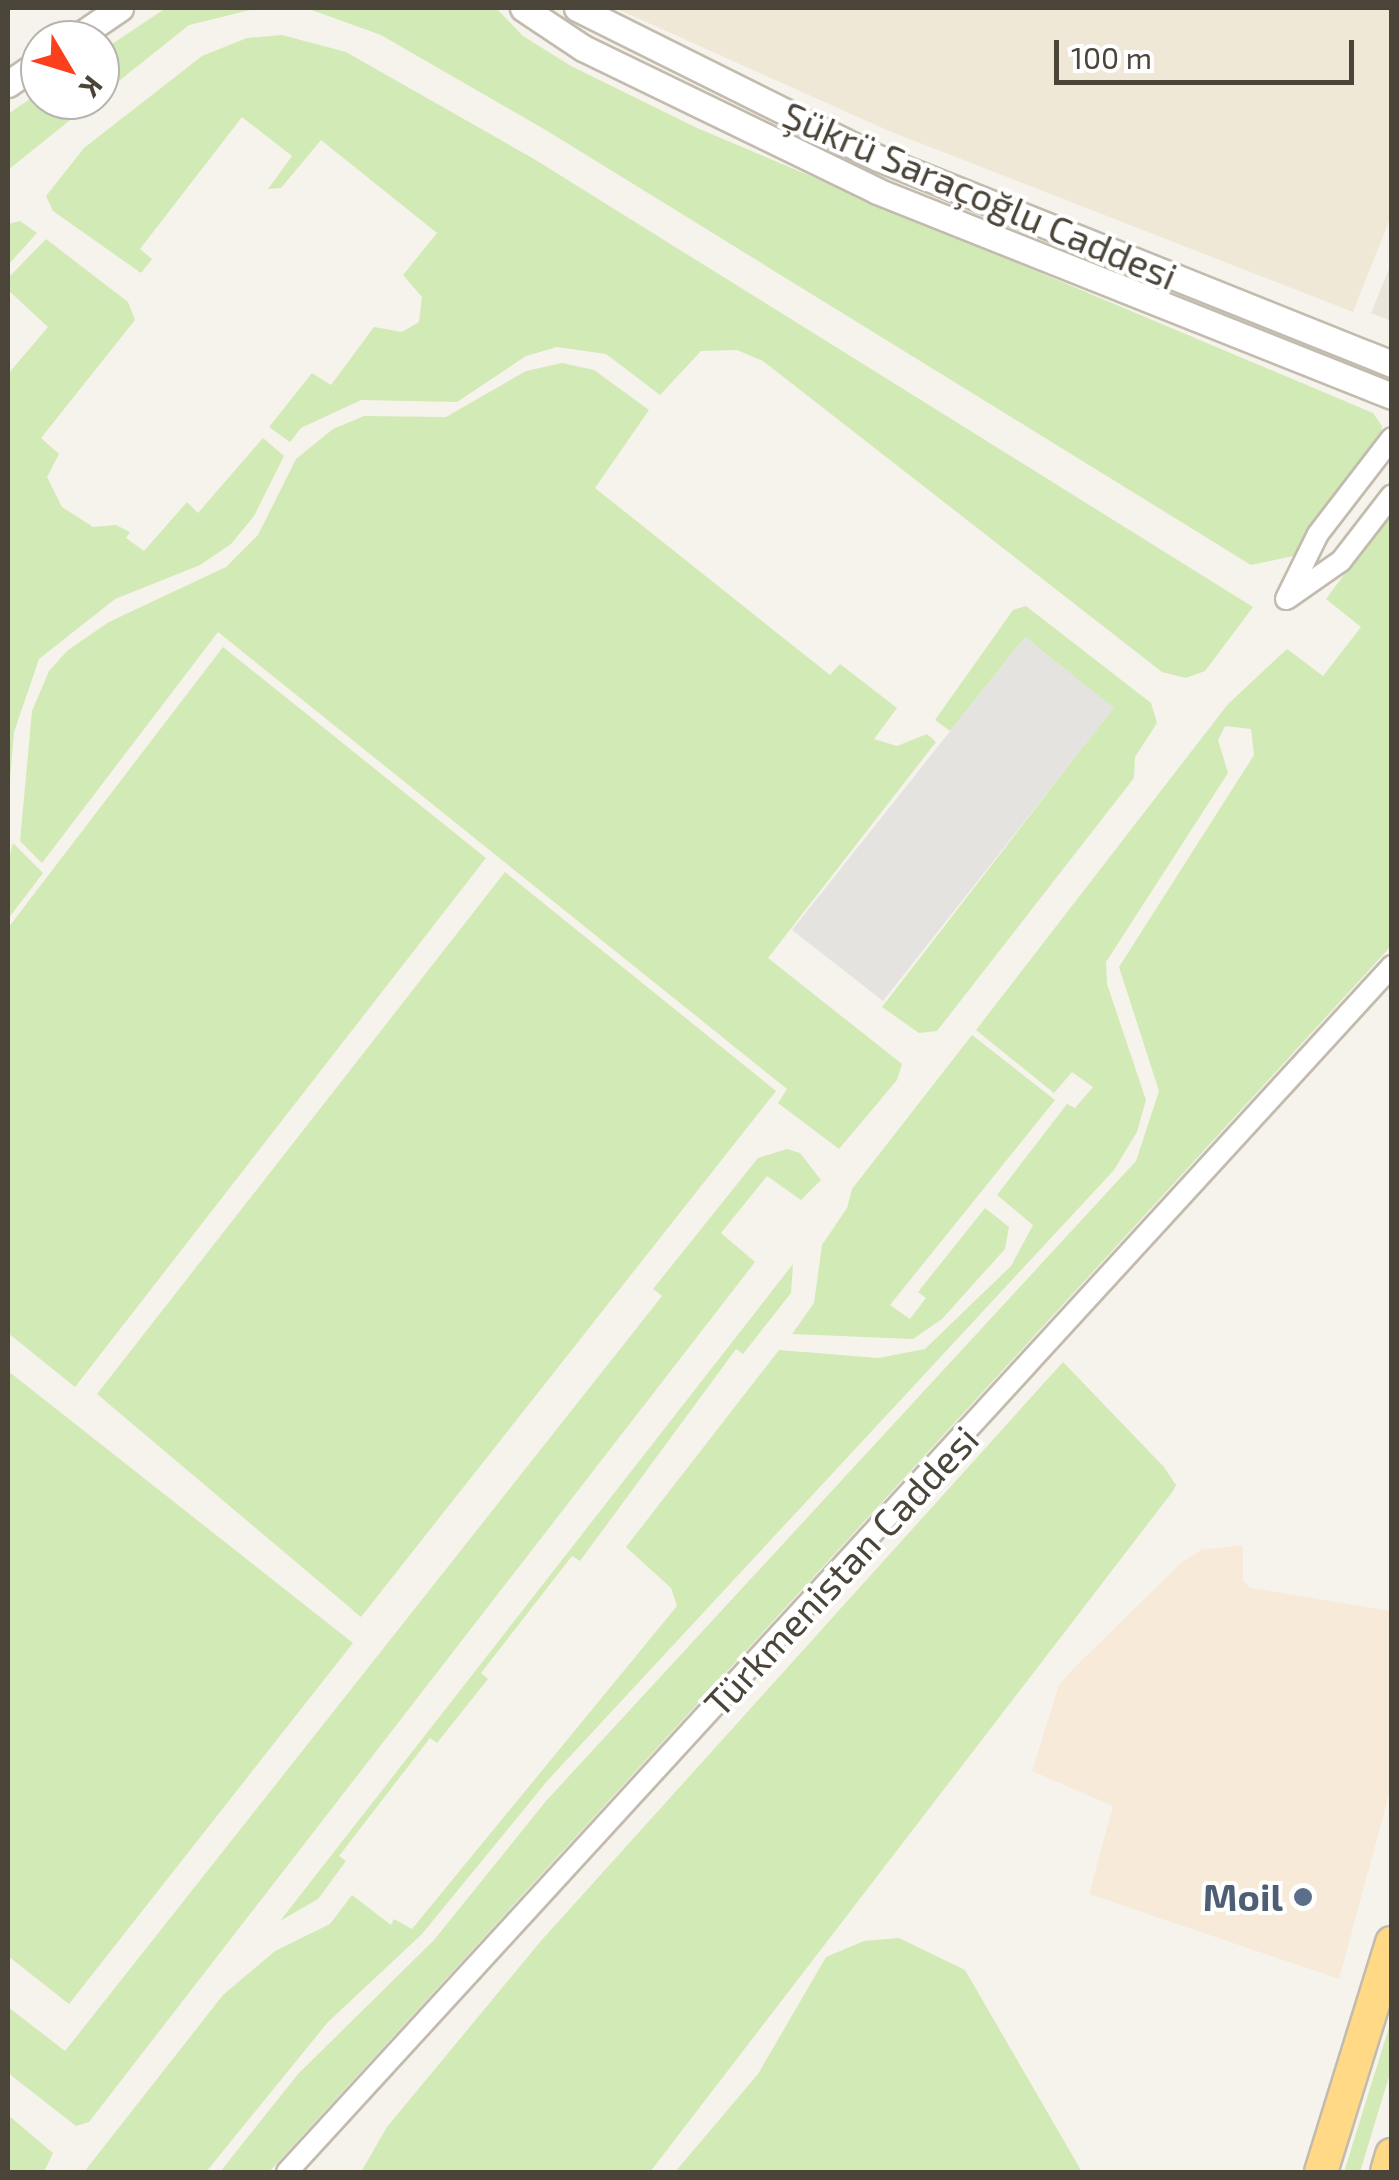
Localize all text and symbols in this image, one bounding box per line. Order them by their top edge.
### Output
north arrow [20,20,120,120]
scale bar [1059,20,1359,82]
text: 100 m [1071,39,1152,75]
text: K [73,70,111,105]
street label: Şükrü Saraçoğlu Caddesi [776,91,1184,299]
street label: Türkmenistan Caddesi [695,1416,987,1726]
place label: Moil [1203,1874,1283,1920]
marker: Moil [1292,1886,1314,1908]

